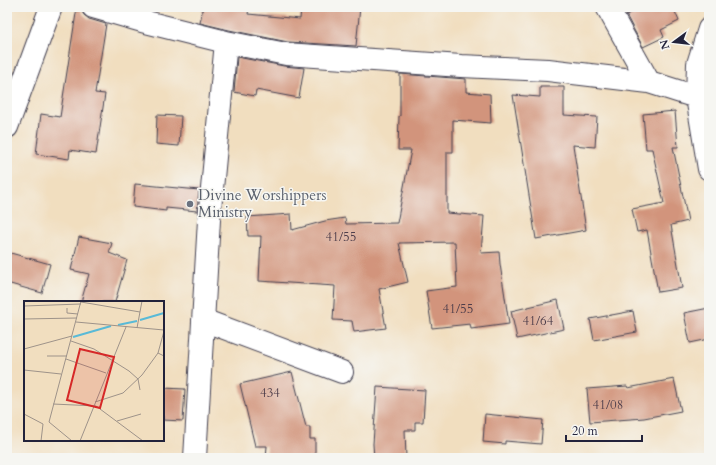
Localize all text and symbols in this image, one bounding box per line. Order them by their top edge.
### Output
north arrow [654,22,694,62]
text: N [656,37,673,51]
place label: Divine Worshippers Ministry [198,185,326,222]
marker: Divine Worshippers Ministry [185,199,195,209]
house number: 41/55 [326,228,356,246]
house number: 41/55 [443,300,473,318]
inset map [24,301,164,441]
house number: 41/64 [523,312,554,330]
house number: 434 [260,384,280,402]
house number: 41/08 [593,396,623,414]
scale bar [566,417,642,443]
text: 20 m [572,423,599,439]

